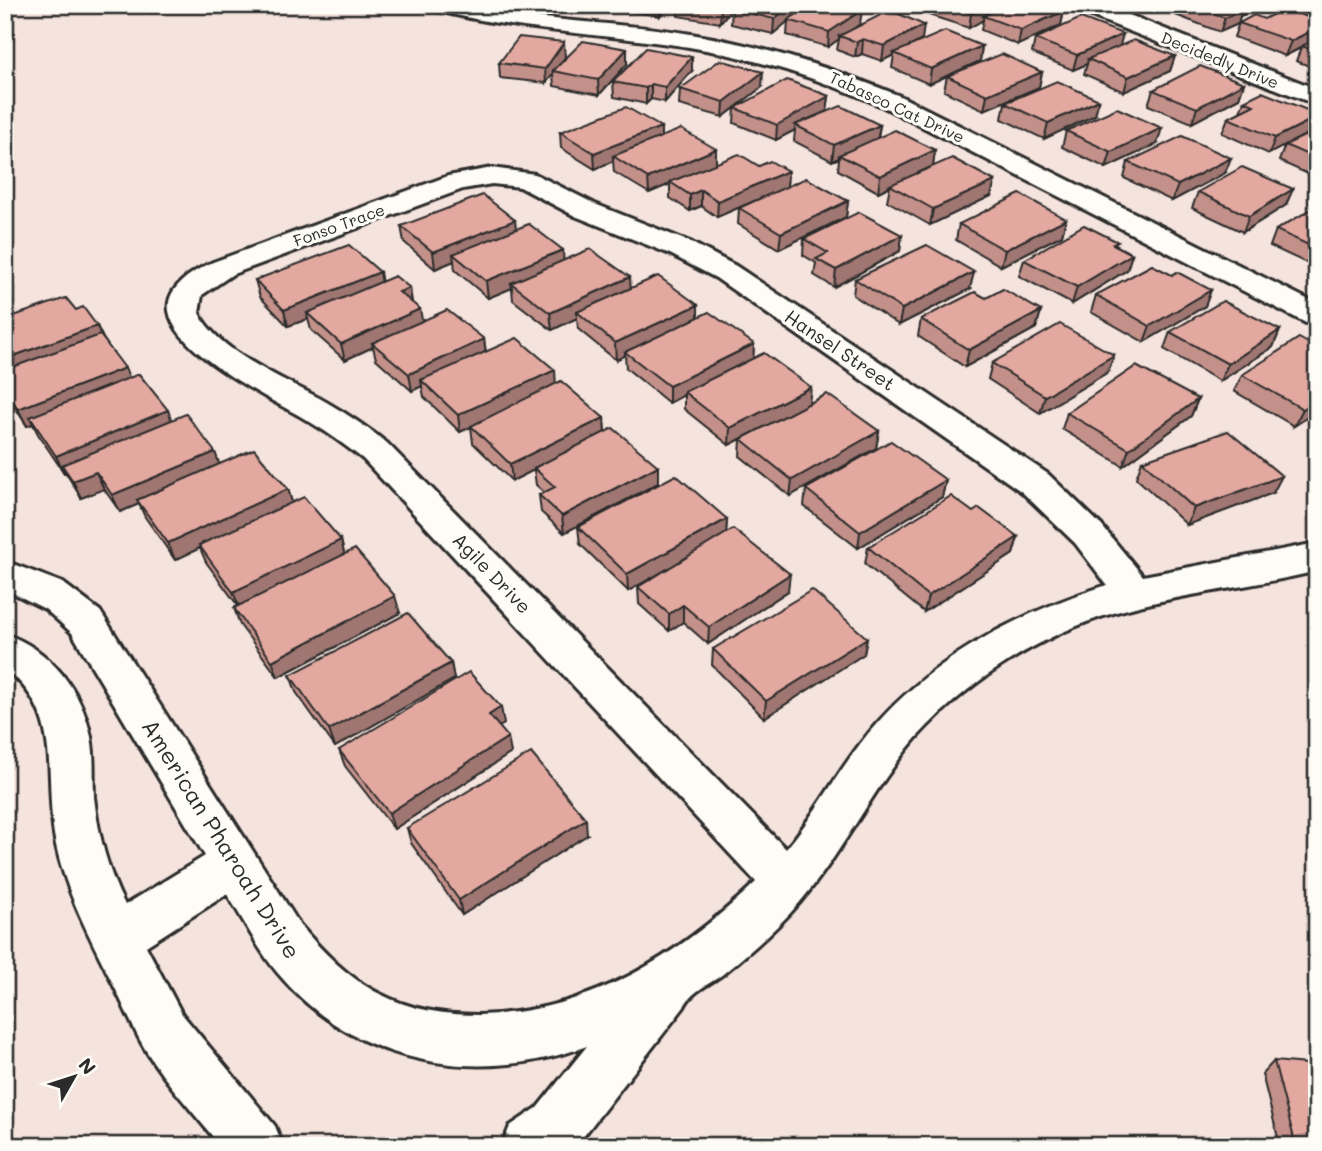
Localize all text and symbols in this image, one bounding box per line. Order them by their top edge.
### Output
street label: Decidedly Drive [1158,26,1282,93]
street label: Tabasco Cat Drive [826,66,968,147]
street label: Fonso Trace [290,198,387,251]
street label: Hansel Street [780,303,900,396]
street label: Agile Drive [448,527,537,618]
street label: American Pharoah Drive [136,713,308,964]
north arrow [38,1042,108,1112]
text: N [73,1053,102,1079]

